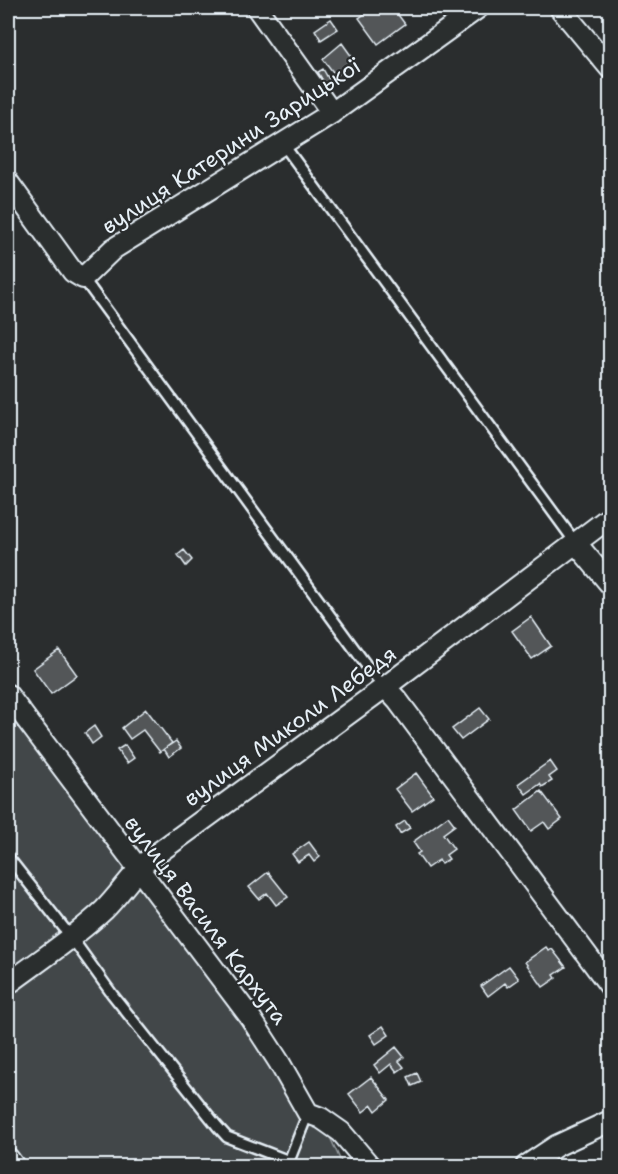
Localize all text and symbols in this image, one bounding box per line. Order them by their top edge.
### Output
street label: вулиця Катерини Зарицької [96,51,367,241]
street label: вулиця Миколи Лебедя [178,639,402,813]
street label: вулиця Василя Кархута [118,810,294,1031]

